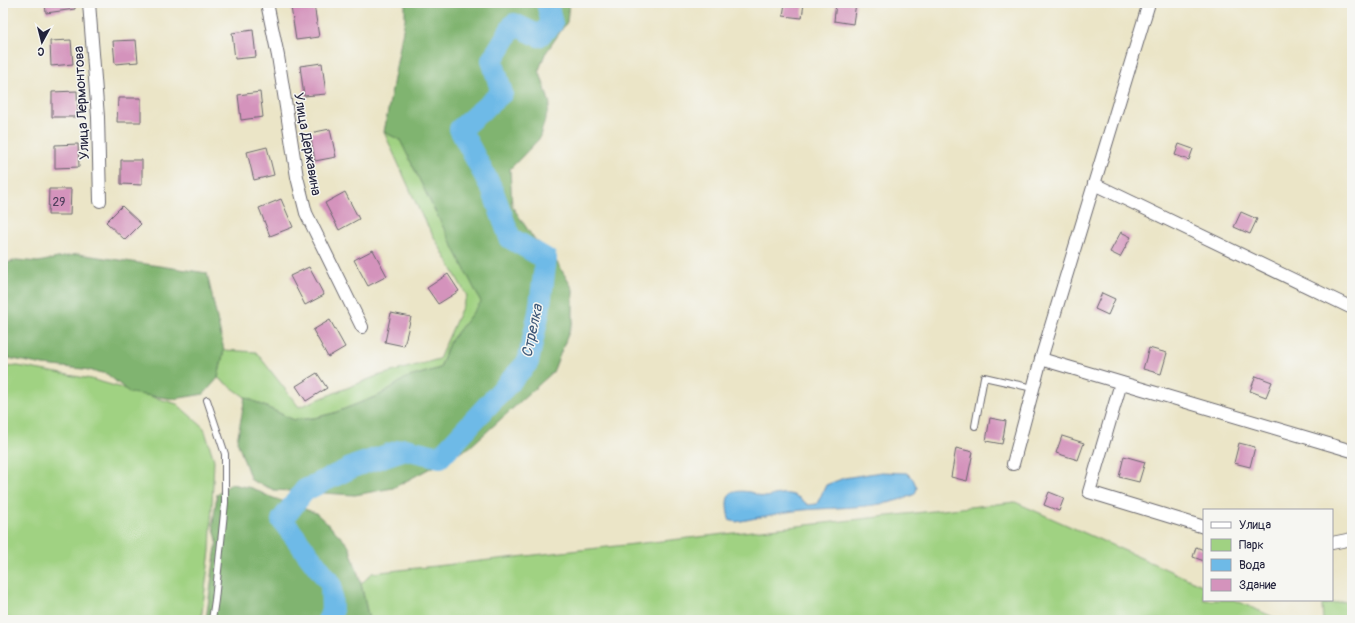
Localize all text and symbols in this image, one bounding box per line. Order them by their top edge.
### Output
north arrow [22,22,62,62]
text: С [36,45,45,58]
street label: Улица Лермонтова [70,46,93,160]
street label: Улица Державина [290,91,325,197]
house number: 29 [53,195,65,210]
water label: Стрелка [518,302,548,359]
legend [1203,509,1333,601]
text: Улица [1239,518,1271,533]
text: Парк [1239,538,1264,553]
text: Вода [1239,558,1265,573]
text: Здание [1239,578,1276,593]

